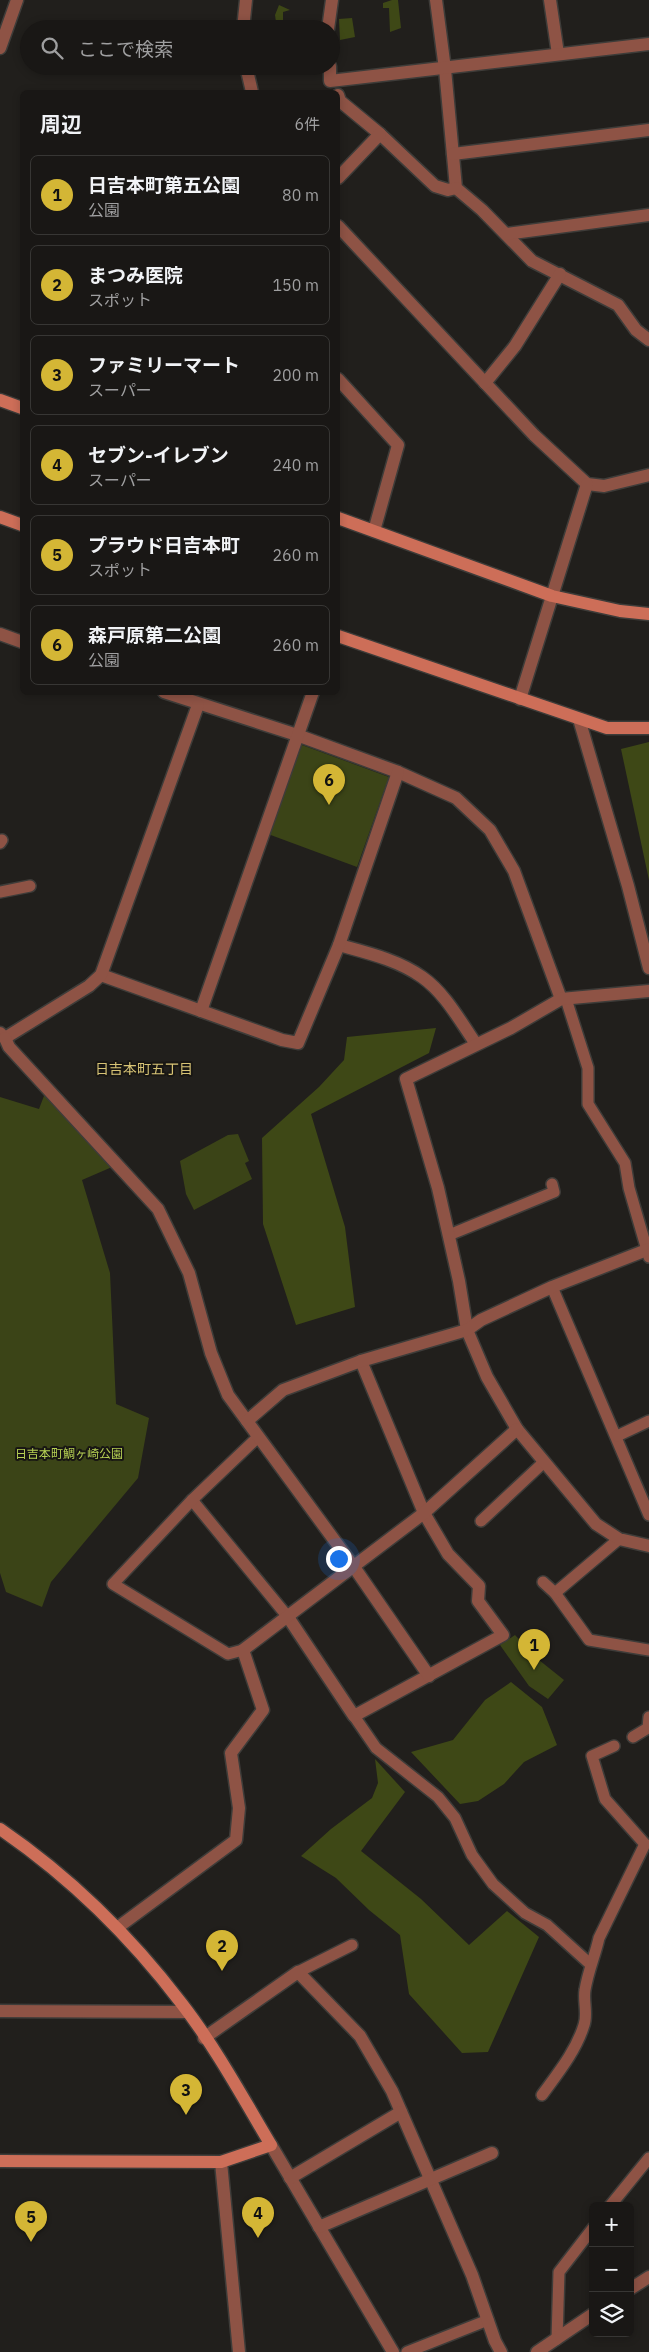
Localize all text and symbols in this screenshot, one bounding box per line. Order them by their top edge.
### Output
search box [20,20,340,75]
icon: search [38,34,66,62]
text: ここで検索 [78,37,173,61]
text: 周辺 [40,110,82,138]
text: 6件 [294,114,320,134]
text: 日吉本町第五公園 [88,173,240,197]
text: 1 [52,185,62,205]
text: 80 m [282,185,319,205]
text: 公園 [88,200,120,220]
text: まつみ医院 [88,263,183,287]
text: 2 [52,275,62,295]
text: 150 m [272,275,319,295]
text: スポット [88,290,152,310]
text: ファミリーマート [88,353,240,377]
text: 3 [52,365,62,385]
text: 200 m [272,365,319,385]
text: スーパー [88,380,152,400]
text: セブン-イレブン [88,443,229,467]
text: 4 [52,455,62,475]
text: 240 m [272,455,319,475]
text: スーパー [88,470,152,490]
text: プラウド日吉本町 [88,533,240,557]
text: 5 [52,545,62,565]
text: 260 m [272,545,319,565]
text: スポット [88,560,152,580]
text: 森戸原第二公園 [88,623,221,647]
text: 6 [52,635,62,655]
text: 260 m [272,635,319,655]
text: 公園 [88,650,120,670]
pin: 6 [313,764,345,805]
district label: 日吉本町五丁目 [95,1060,193,1078]
park label: 日吉本町鯛ヶ崎公園 [15,1446,123,1461]
your location [326,1546,352,1572]
pin: 1 [518,1629,550,1670]
pin: 2 [206,1930,238,1971]
pin: 3 [170,2074,202,2115]
pin: 4 [242,2197,274,2238]
pin: 5 [15,2201,47,2242]
map controls [589,2202,634,2337]
button: + [589,2202,634,2247]
button: − [589,2247,634,2292]
button: layers [589,2292,634,2337]

